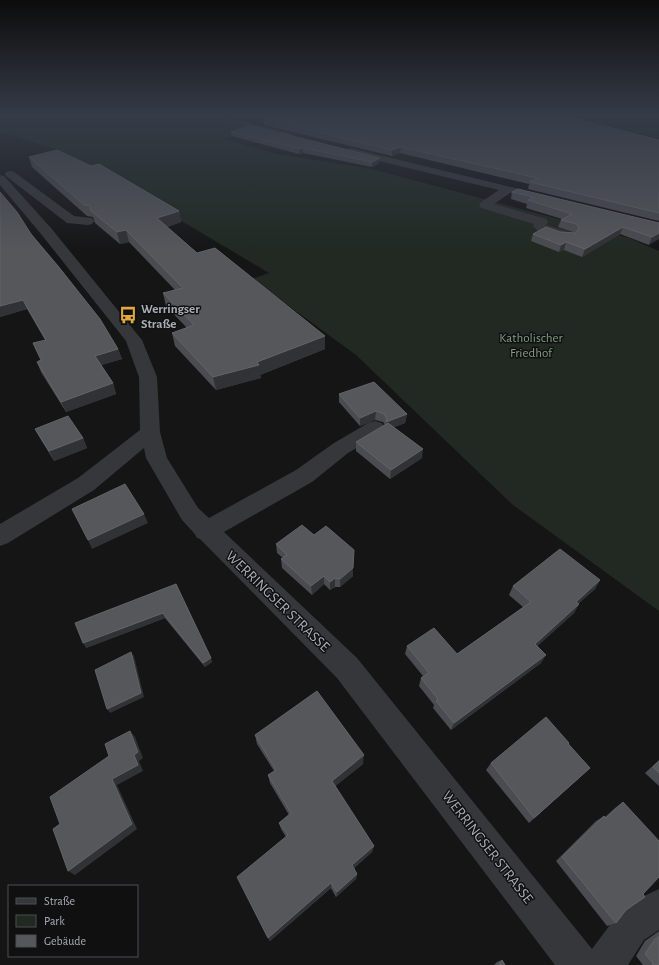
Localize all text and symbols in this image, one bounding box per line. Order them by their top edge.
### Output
place label: Werringser Straße [141,303,200,331]
bus stop icon: Werringser Straße [118,305,138,325]
park label: Katholischer Friedhof [499,332,563,360]
street label: WERRINGSER STRASSE [223,548,332,655]
street label: WERRINGSER STRASSE [439,788,536,906]
legend [8,885,138,957]
text: Straße [44,895,75,907]
text: Park [44,915,65,927]
text: Gebäude [44,935,86,947]

